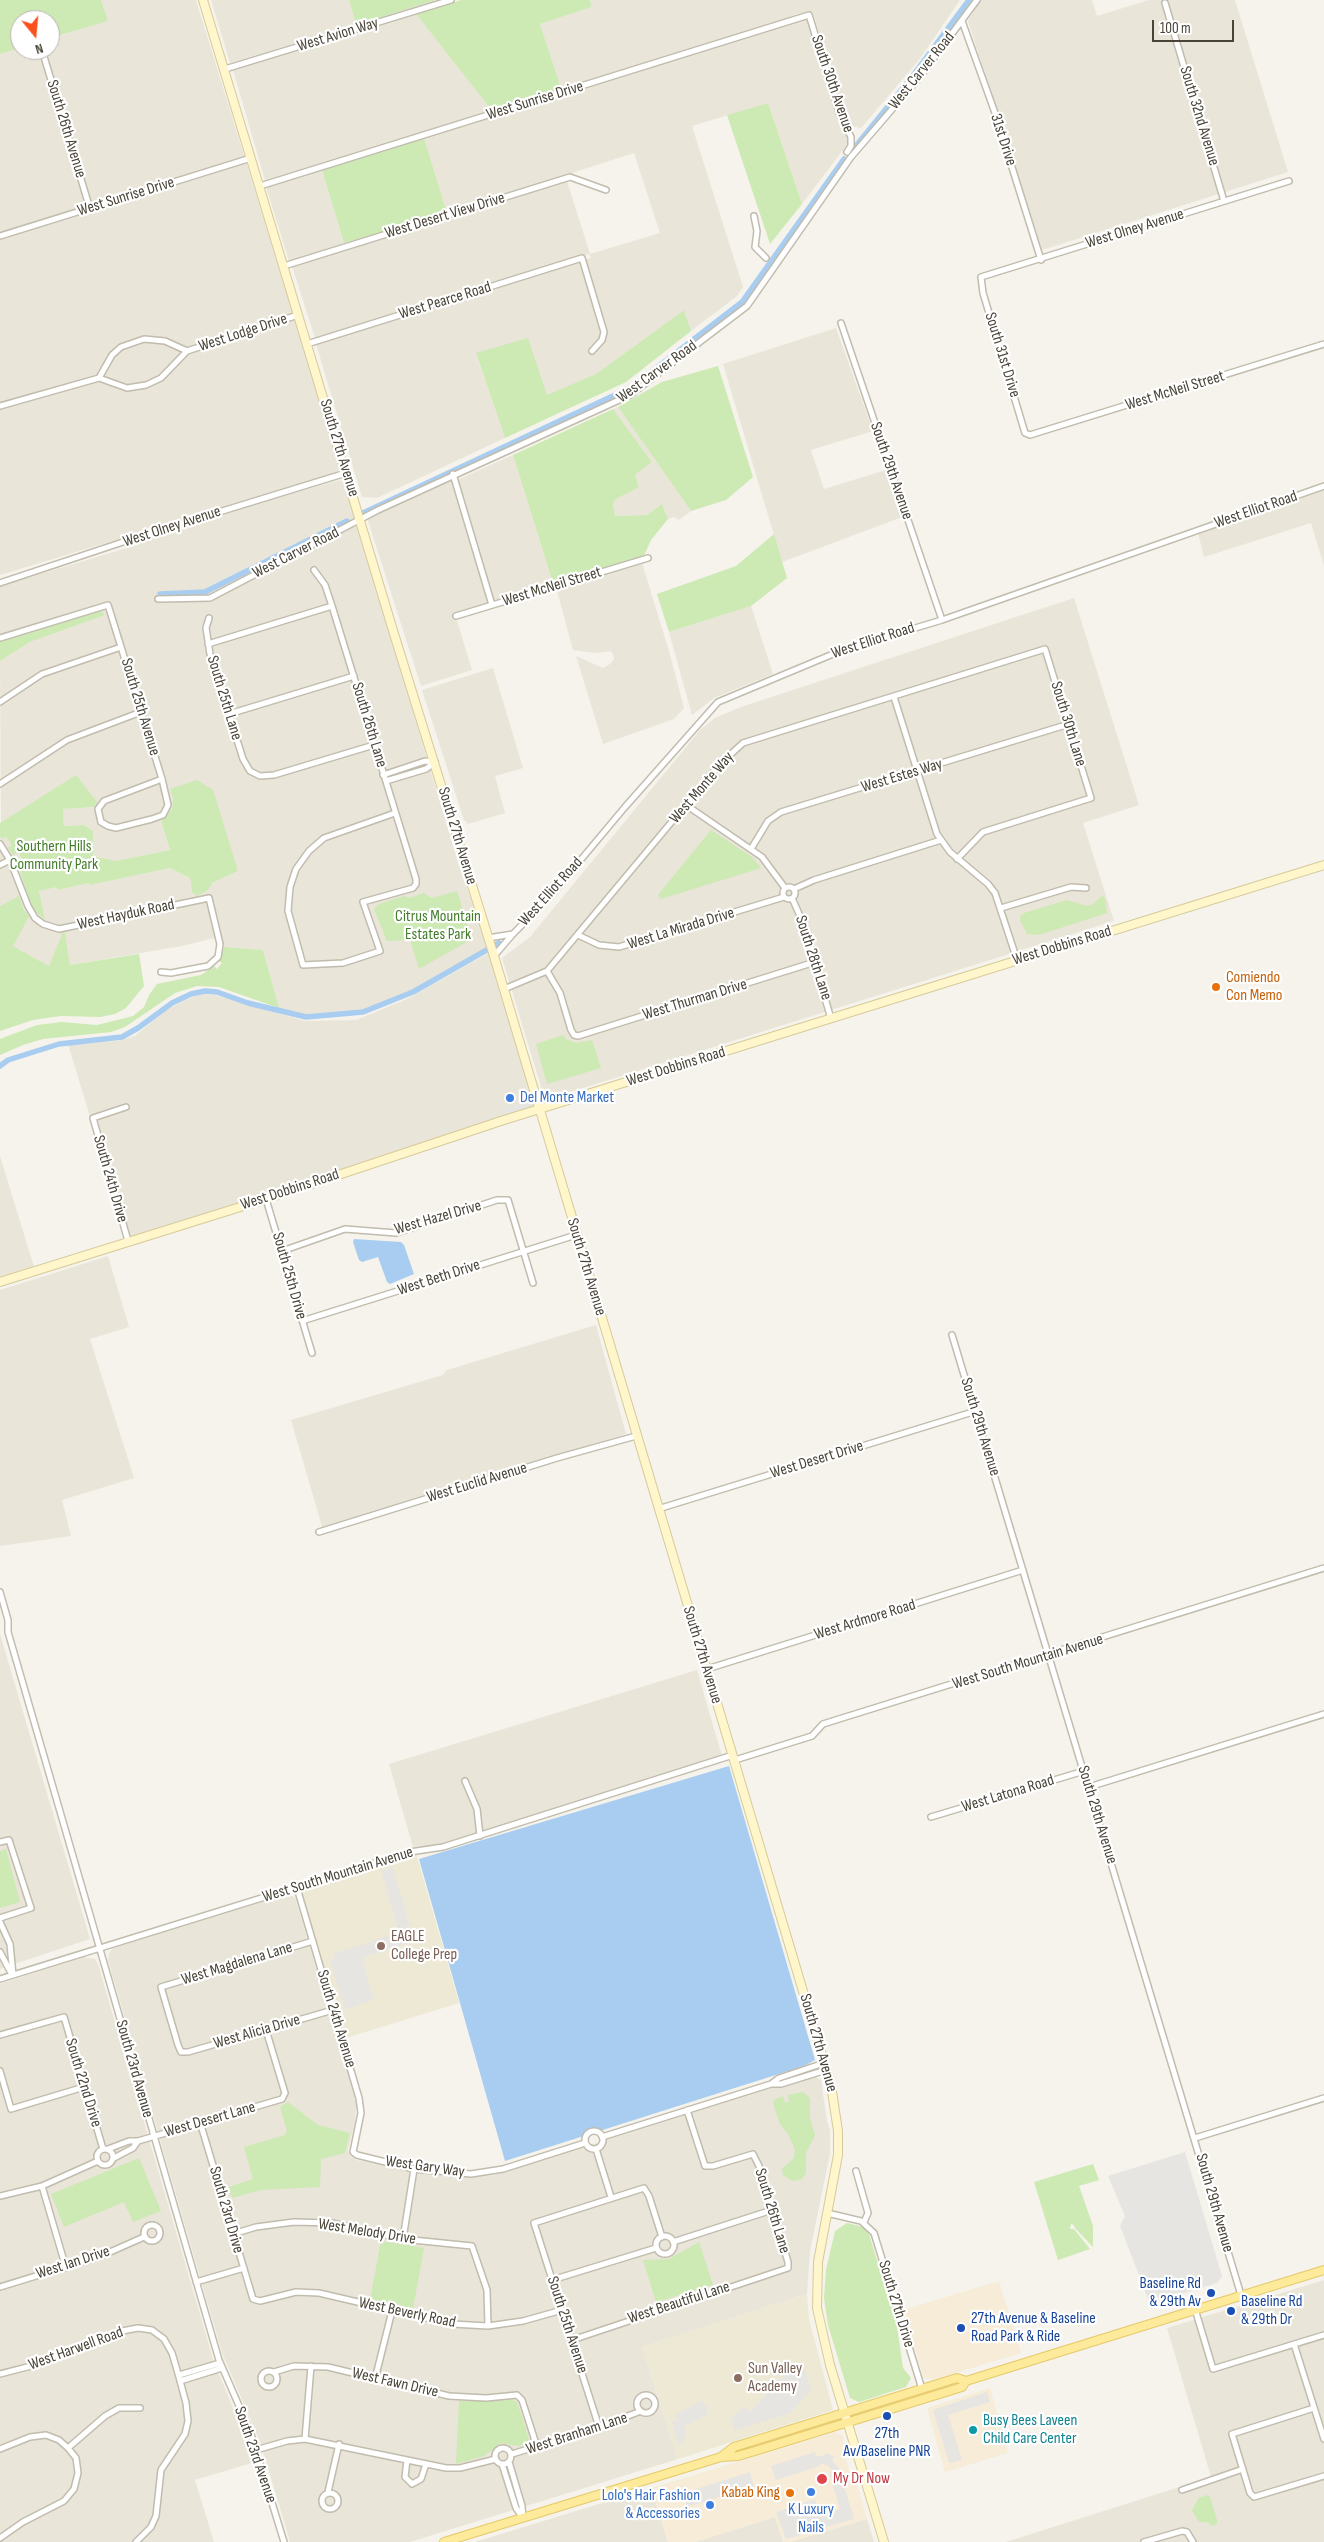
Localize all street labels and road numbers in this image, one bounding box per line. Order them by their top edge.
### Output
street label: West Avion Way [295,14,381,56]
street label: West Carver Road [885,28,959,114]
street label: South 30th Avenue [806,33,858,135]
street label: South 32nd Avenue [1175,64,1223,168]
street label: West Sunrise Drive [484,77,586,125]
street label: South 26th Avenue [42,78,90,180]
street label: 31st Drive [986,112,1020,168]
street label: West Sunrise Drive [75,173,177,221]
street label: West Desert View Drive [383,189,507,243]
street label: West Olney Avenue [1084,205,1186,253]
street label: West Pearce Road [397,278,493,324]
street label: West Lodge Drive [196,310,290,356]
street label: South 31st Drive [980,310,1024,400]
street label: West Carver Road [613,336,701,408]
street label: West McNeil Street [1123,367,1227,415]
street label: South 27th Avenue [315,397,363,499]
street label: South 29th Avenue [865,420,917,522]
street label: West Elliot Road [1212,487,1300,533]
street label: West Olney Avenue [121,502,223,552]
street label: West Carver Road [250,523,342,583]
street label: West McNeil Street [500,563,604,611]
street label: West Elliot Road [829,619,917,663]
street label: South 25th Lane [202,654,246,742]
street label: South 25th Avenue [116,656,164,758]
street label: South 30th Lane [1046,679,1090,769]
street label: South 26th Lane [347,680,391,770]
street label: West Monte Way [666,748,738,828]
street label: West Estes Way [859,755,945,797]
street label: South 27th Avenue [433,785,481,887]
street label: West Elliot Road [515,854,587,930]
street label: West Hayduk Road [76,895,176,935]
street label: West La Mirada Drive [625,904,737,954]
street label: South 28th Lane [790,913,836,1003]
street label: West Dobbins Road [1010,922,1114,970]
street label: West Thurman Drive [641,975,749,1025]
street label: West Dobbins Road [624,1043,728,1091]
street label: South 24th Drive [88,1133,132,1225]
street label: West Dobbins Road [238,1165,342,1215]
street label: West Hazel Drive [392,1196,484,1240]
street label: South 27th Avenue [562,1216,610,1318]
street label: South 25th Drive [267,1230,311,1322]
street label: West Beth Drive [395,1256,483,1300]
street label: South 29th Avenue [956,1376,1004,1478]
street label: West Desert Drive [768,1437,866,1483]
street label: West Euclid Avenue [424,1459,530,1507]
street label: West Ardmore Road [812,1596,918,1644]
street label: South 27th Avenue [678,1604,726,1706]
street label: West South Mountain Avenue [950,1630,1106,1694]
street label: South 29th Avenue [1073,1764,1121,1866]
street label: West Latona Road [960,1771,1056,1817]
street label: West South Mountain Avenue [260,1843,416,1907]
street label: West Magdalena Lane [179,1938,295,1990]
street label: South 24th Avenue [312,1968,360,2070]
street label: South 27th Avenue [795,1992,841,2094]
street label: West Alicia Drive [212,2010,302,2054]
street label: South 23rd Avenue [111,2018,157,2120]
street label: South 22nd Drive [60,2036,106,2130]
street label: West Desert Lane [162,2098,258,2142]
street label: West Gary Way [384,2152,466,2182]
street label: South 29th Avenue [1191,2152,1237,2254]
street label: South 23rd Drive [204,2164,248,2256]
street label: South 26th Lane [750,2166,794,2256]
street label: West Melody Drive [317,2215,417,2249]
street label: West Ian Drive [34,2242,112,2284]
street label: South 27th Drive [874,2258,918,2350]
street label: South 25th Avenue [542,2274,592,2376]
street label: West Beautiful Lane [626,2277,732,2329]
street label: West Beverly Road [357,2293,457,2333]
street label: West Harwell Road [26,2323,126,2375]
street label: West Fawn Drive [350,2364,440,2402]
street label: South 23rd Avenue [230,2404,280,2506]
street label: West Branham Lane [524,2409,630,2459]

